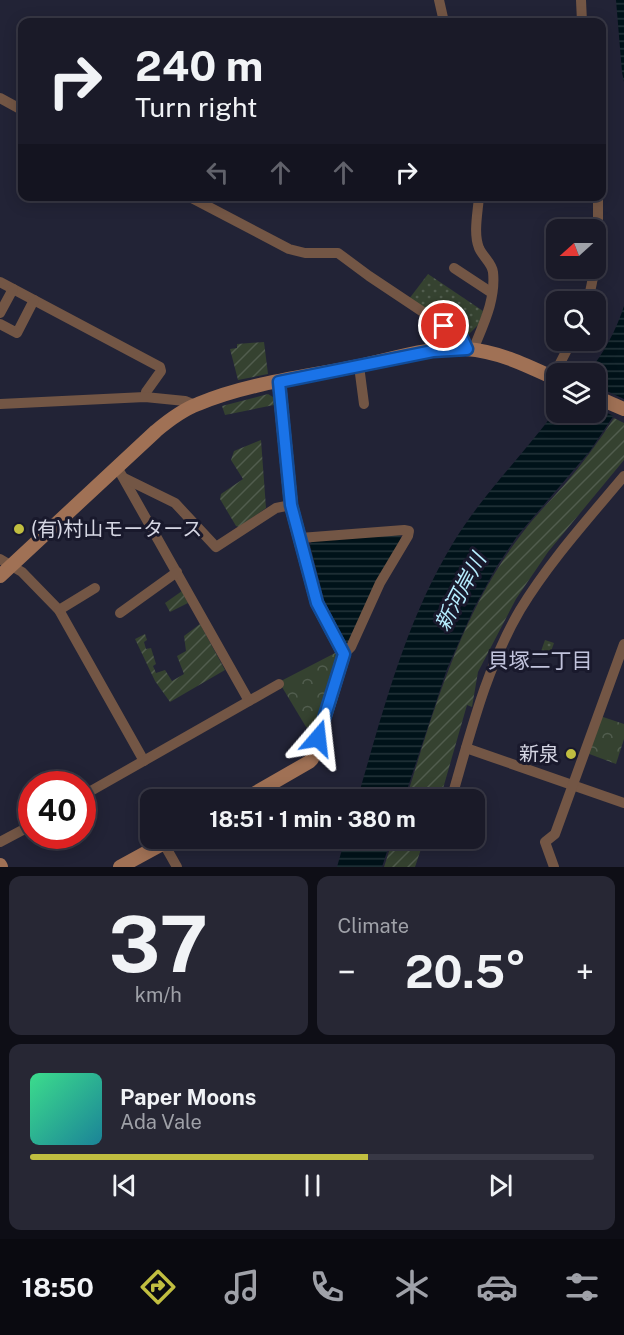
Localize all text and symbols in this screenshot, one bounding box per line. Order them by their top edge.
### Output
text: 240 m [135,41,263,90]
icon: right [36,42,114,120]
text: Turn right [135,91,258,123]
icon: left [201,156,234,189]
icon: ahead [264,156,297,189]
icon: ahead [327,156,360,189]
icon: right [390,156,423,189]
north arrow [546,219,606,279]
map controls [546,219,606,423]
button: search [546,291,606,351]
pin [418,300,469,351]
icon: arrive [427,309,460,342]
button: layers [546,363,606,423]
place label: (有)村山モータース [31,517,202,541]
marker: (有)村山モータース [12,522,26,536]
water label: 新河岸川 [429,547,492,635]
district label: 貝塚二丁目 [488,648,593,673]
position arrow [286,706,350,770]
place label: 新泉 [519,742,559,766]
marker: 新泉 [564,747,578,761]
speed limit sign: 40 [18,771,96,849]
text: 18:51 · 1 min · 380 m [209,806,416,832]
text: 37 [109,898,208,990]
text: Climate [338,914,409,938]
text: 20.5° [405,945,526,998]
text: − [338,953,356,991]
text: + [576,953,594,991]
text: km/h [135,983,182,1007]
text: Paper Moons [120,1084,256,1110]
text: Ada Vale [120,1110,202,1134]
icon: previous [108,1169,141,1202]
icon: pause [296,1169,329,1202]
icon: next [484,1169,517,1202]
icon: directions [137,1266,179,1308]
icon: music [221,1266,263,1308]
icon: phone [306,1266,348,1308]
icon: climate [391,1266,433,1308]
icon: car [476,1266,518,1308]
icon: filters [561,1266,603,1308]
text: 18:50 [21,1271,94,1303]

